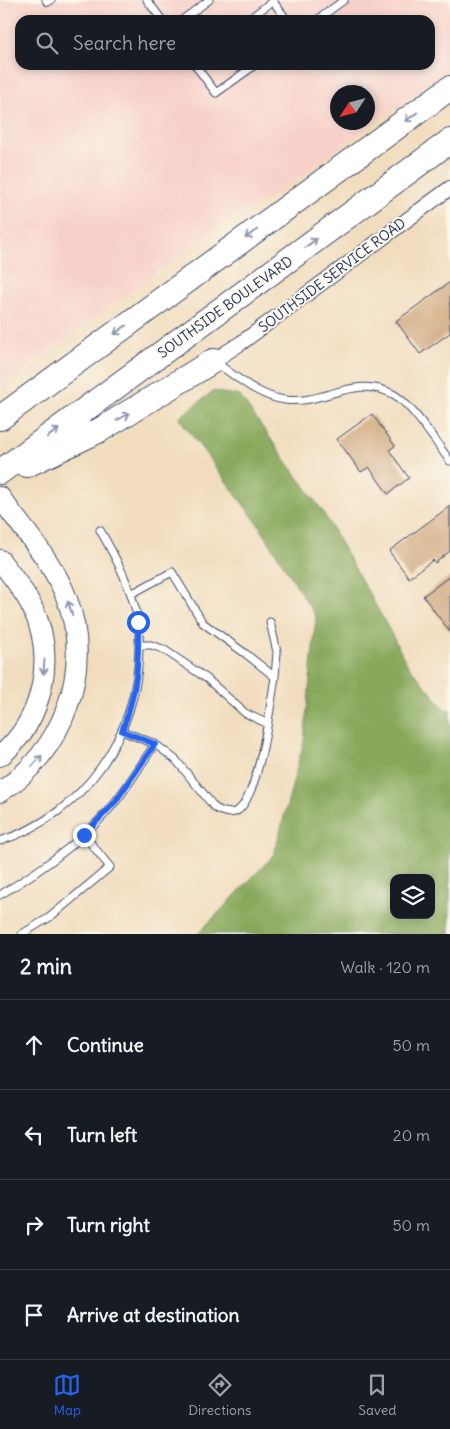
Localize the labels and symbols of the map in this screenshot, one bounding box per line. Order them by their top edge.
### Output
north arrow [330,85,375,130]
one-way arrow [404,112,418,122]
street label: SOUTHSIDE SERVICE ROAD [255,214,409,336]
one-way arrow [245,229,259,239]
one-way arrow [304,238,317,249]
street label: SOUTHSIDE BOULEVARD [154,252,296,362]
one-way arrow [114,325,128,335]
one-way arrow [115,412,130,422]
one-way arrow [46,428,60,438]
one-way arrow [65,601,75,617]
route start [127,611,150,634]
one-way arrow [40,658,49,674]
one-way arrow [31,754,43,767]
route end [73,824,96,847]

